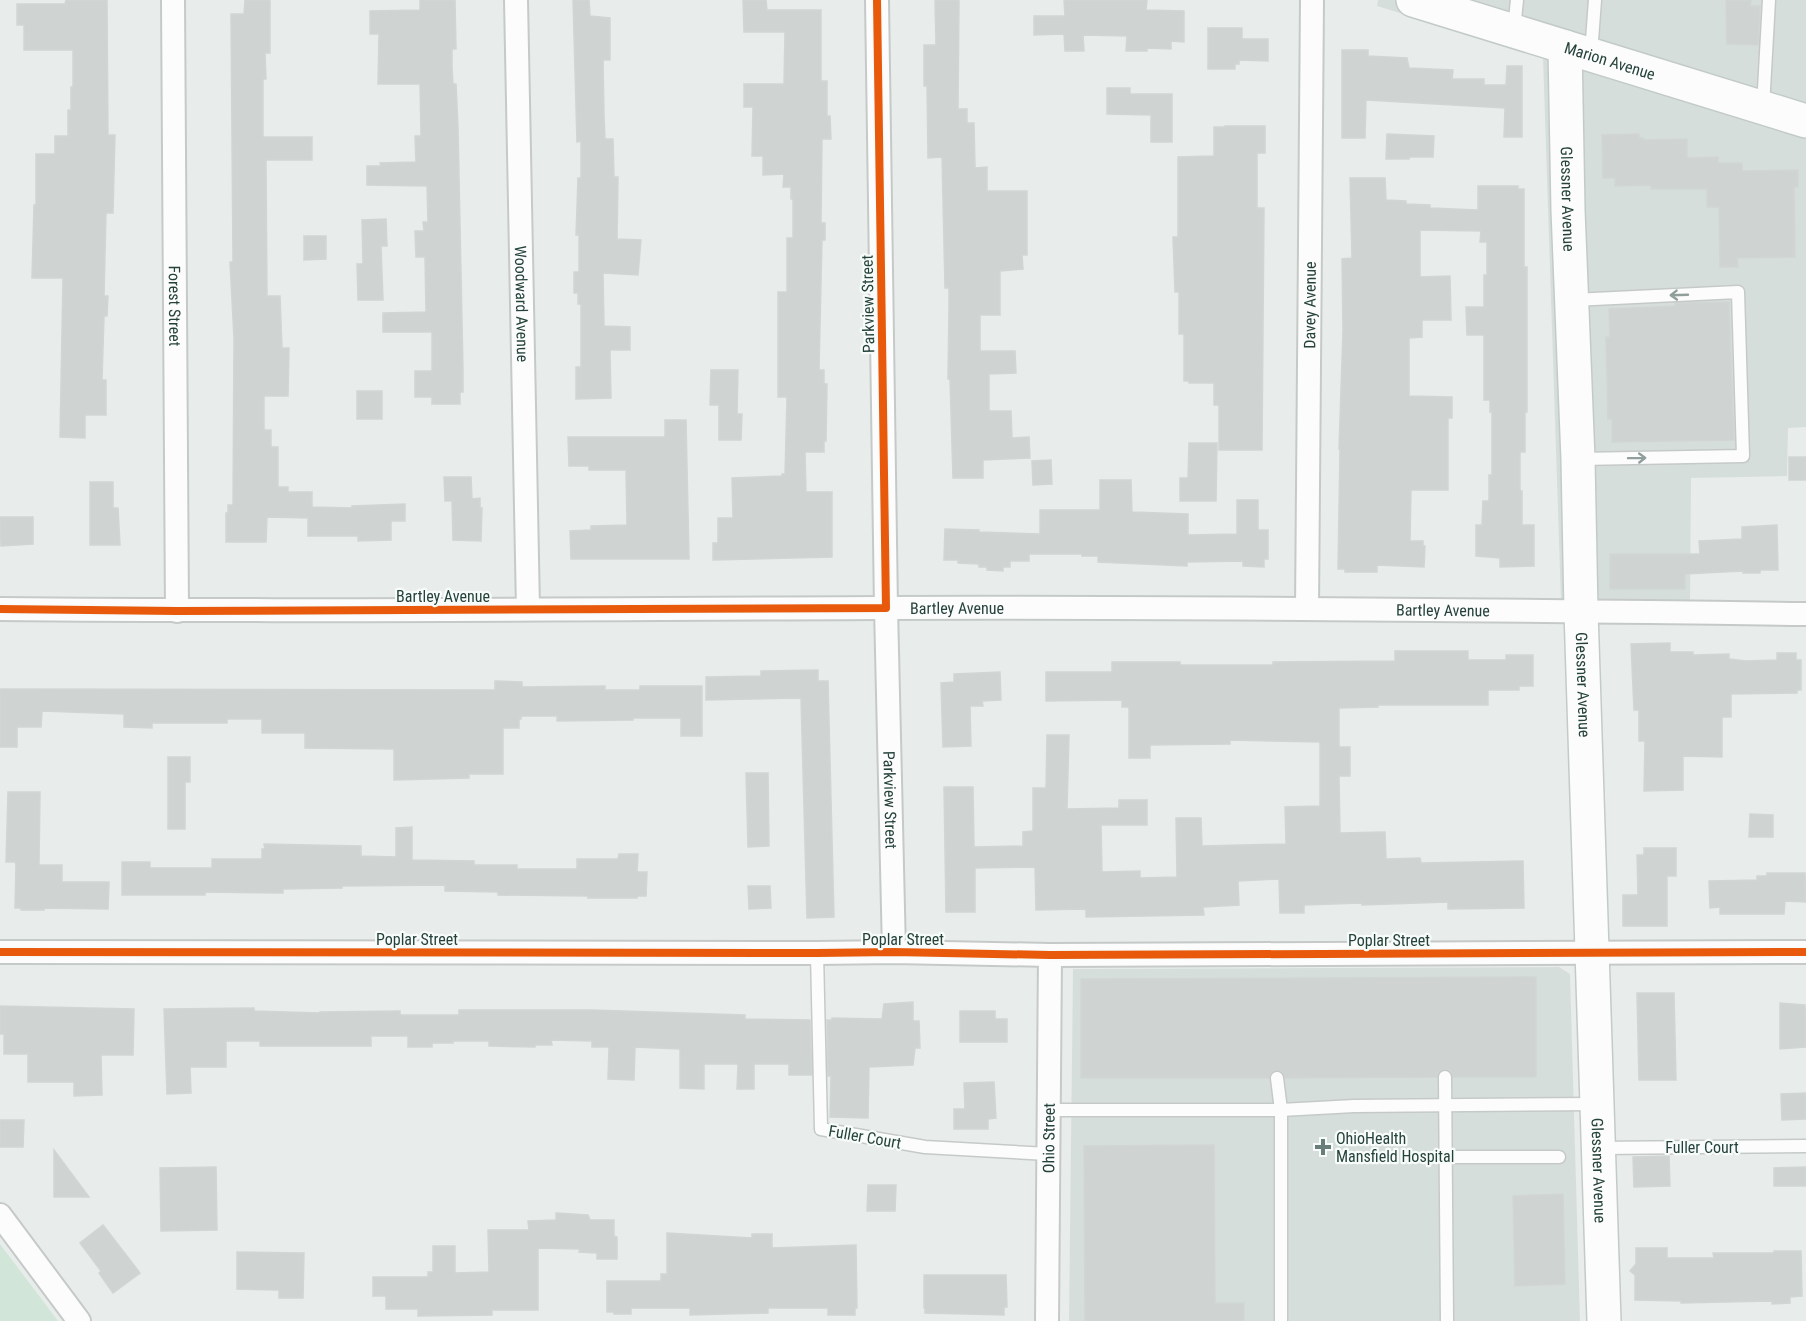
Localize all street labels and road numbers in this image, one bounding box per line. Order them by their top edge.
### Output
street label: Marion Avenue [1562,38,1658,84]
street label: Glessner Avenue [1557,146,1579,252]
street label: Woodward Avenue [511,246,533,362]
street label: Parkview Street [858,255,878,353]
street label: Davey Avenue [1300,261,1319,349]
street label: Forest Street [165,265,185,347]
street label: Bartley Avenue [396,587,490,606]
street label: Bartley Avenue [910,598,1004,617]
street label: Bartley Avenue [1396,600,1490,620]
street label: Glessner Avenue [1572,632,1595,738]
street label: Parkview Street [880,751,901,849]
street label: Poplar Street [376,930,458,949]
street label: Poplar Street [862,930,944,949]
street label: Poplar Street [1348,931,1430,950]
street label: Ohio Street [1039,1103,1058,1173]
street label: Glessner Avenue [1588,1118,1610,1223]
street label: Fuller Court [827,1121,903,1153]
street label: Fuller Court [1665,1138,1739,1157]

